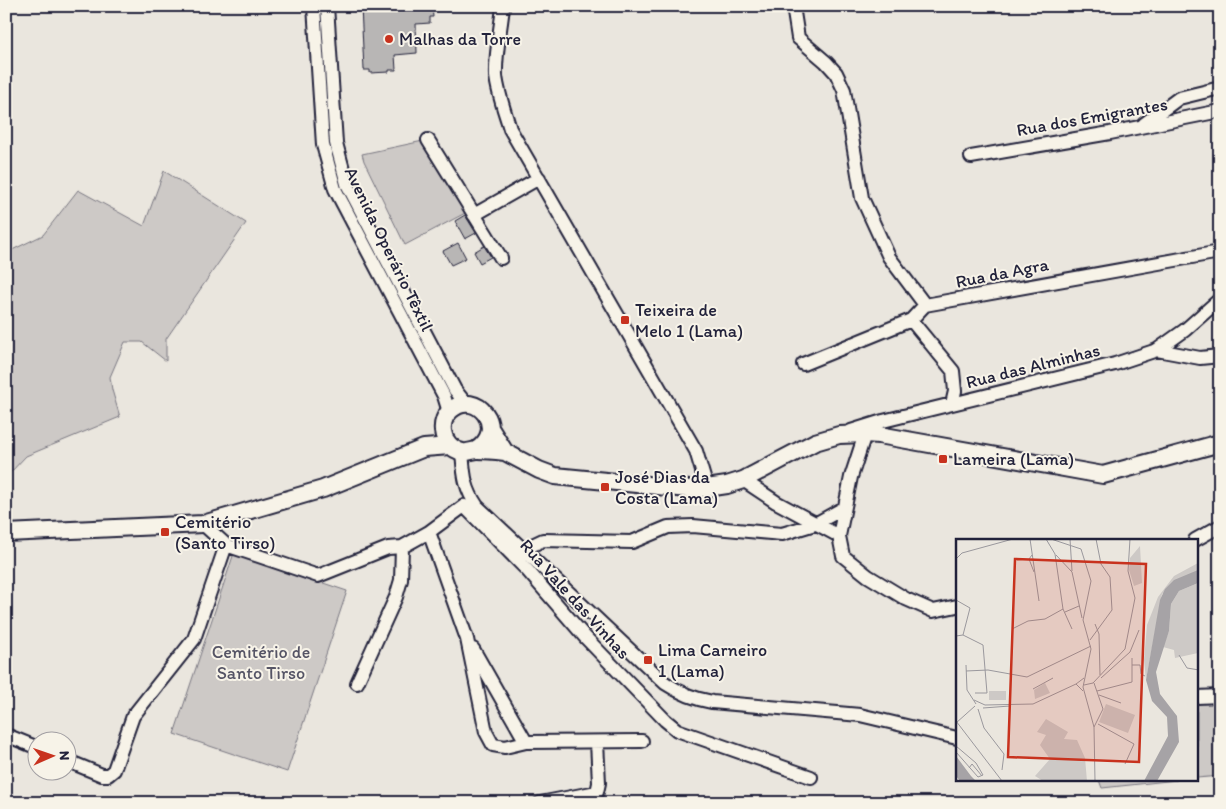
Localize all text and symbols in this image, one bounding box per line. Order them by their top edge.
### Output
place label: Malhas da Torre [399,28,521,50]
marker: Malhas da Torre [383,33,395,45]
street label: Rua dos Emigrantes [1015,93,1169,141]
street label: Avenida Operário Têxtil [340,163,438,335]
street label: Rua da Agra [954,253,1051,293]
place label: Teixeira de Melo 1 (Lama) [635,299,743,342]
marker: Teixeira de Melo 1 (Lama) [619,314,631,326]
street label: Rua das Alminhas [964,339,1102,393]
place label: Lameira (Lama) [953,448,1074,470]
marker: Lameira (Lama) [937,453,949,465]
place label: José Dias da Costa (Lama) [615,466,718,509]
marker: José Dias da Costa (Lama) [599,481,611,493]
place label: Cemitério (Santo Tirso) [175,511,275,554]
marker: Cemitério (Santo Tirso) [159,526,171,538]
street label: Rua Vale das Vinhas [515,534,635,664]
inset map [956,539,1198,782]
place label: Lima Carneiro 1 (Lama) [658,639,767,682]
park label: Cemitério de Santo Tirso [212,641,310,684]
marker: Lima Carneiro 1 (Lama) [642,654,654,666]
north arrow [28,732,78,782]
text: N [56,751,73,761]

